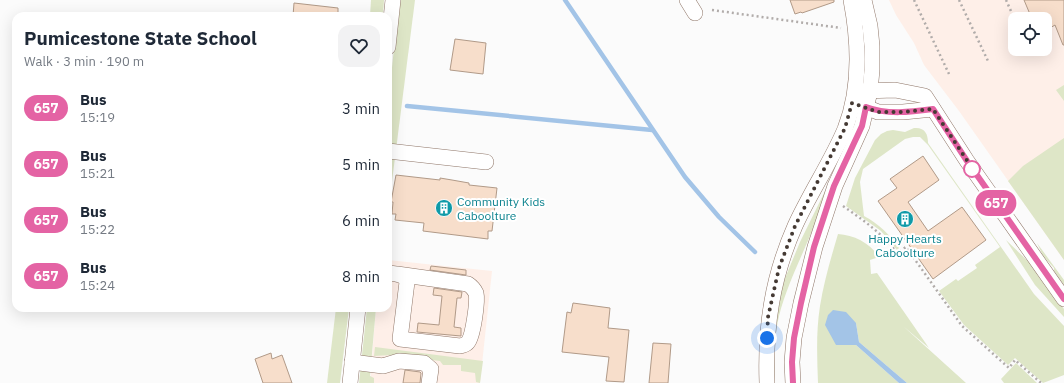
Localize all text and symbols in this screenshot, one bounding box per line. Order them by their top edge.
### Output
map controls [1008,12,1052,56]
button: locate [1008,12,1052,56]
button: heart [338,25,380,67]
text: Pumicestone State School [24,26,257,50]
text: Walk · 3 min · 190 m [24,53,144,70]
text: Bus [80,90,107,109]
text: 657 [33,99,59,117]
text: 3 min [342,99,380,118]
text: 15:19 [80,109,115,126]
text: Bus [80,146,107,165]
text: 657 [33,155,59,173]
text: 5 min [342,155,380,174]
unlabelled marker [963,160,981,178]
text: 15:21 [80,165,115,182]
line badge: 657 [973,190,1019,216]
place label: Community Kids Caboolture [457,194,545,223]
text: 657 [983,194,1009,212]
building icon: Community Kids Caboolture [434,198,454,218]
text: Bus [80,202,107,221]
building icon: Happy Hearts Caboolture [895,209,915,229]
text: 657 [33,211,59,229]
text: 6 min [342,211,380,230]
text: 15:22 [80,221,115,238]
place label: Happy Hearts Caboolture [868,231,942,260]
text: Bus [80,258,107,277]
text: 657 [33,267,59,285]
text: 8 min [342,267,380,286]
text: 15:24 [80,277,115,294]
your location [757,328,777,348]

